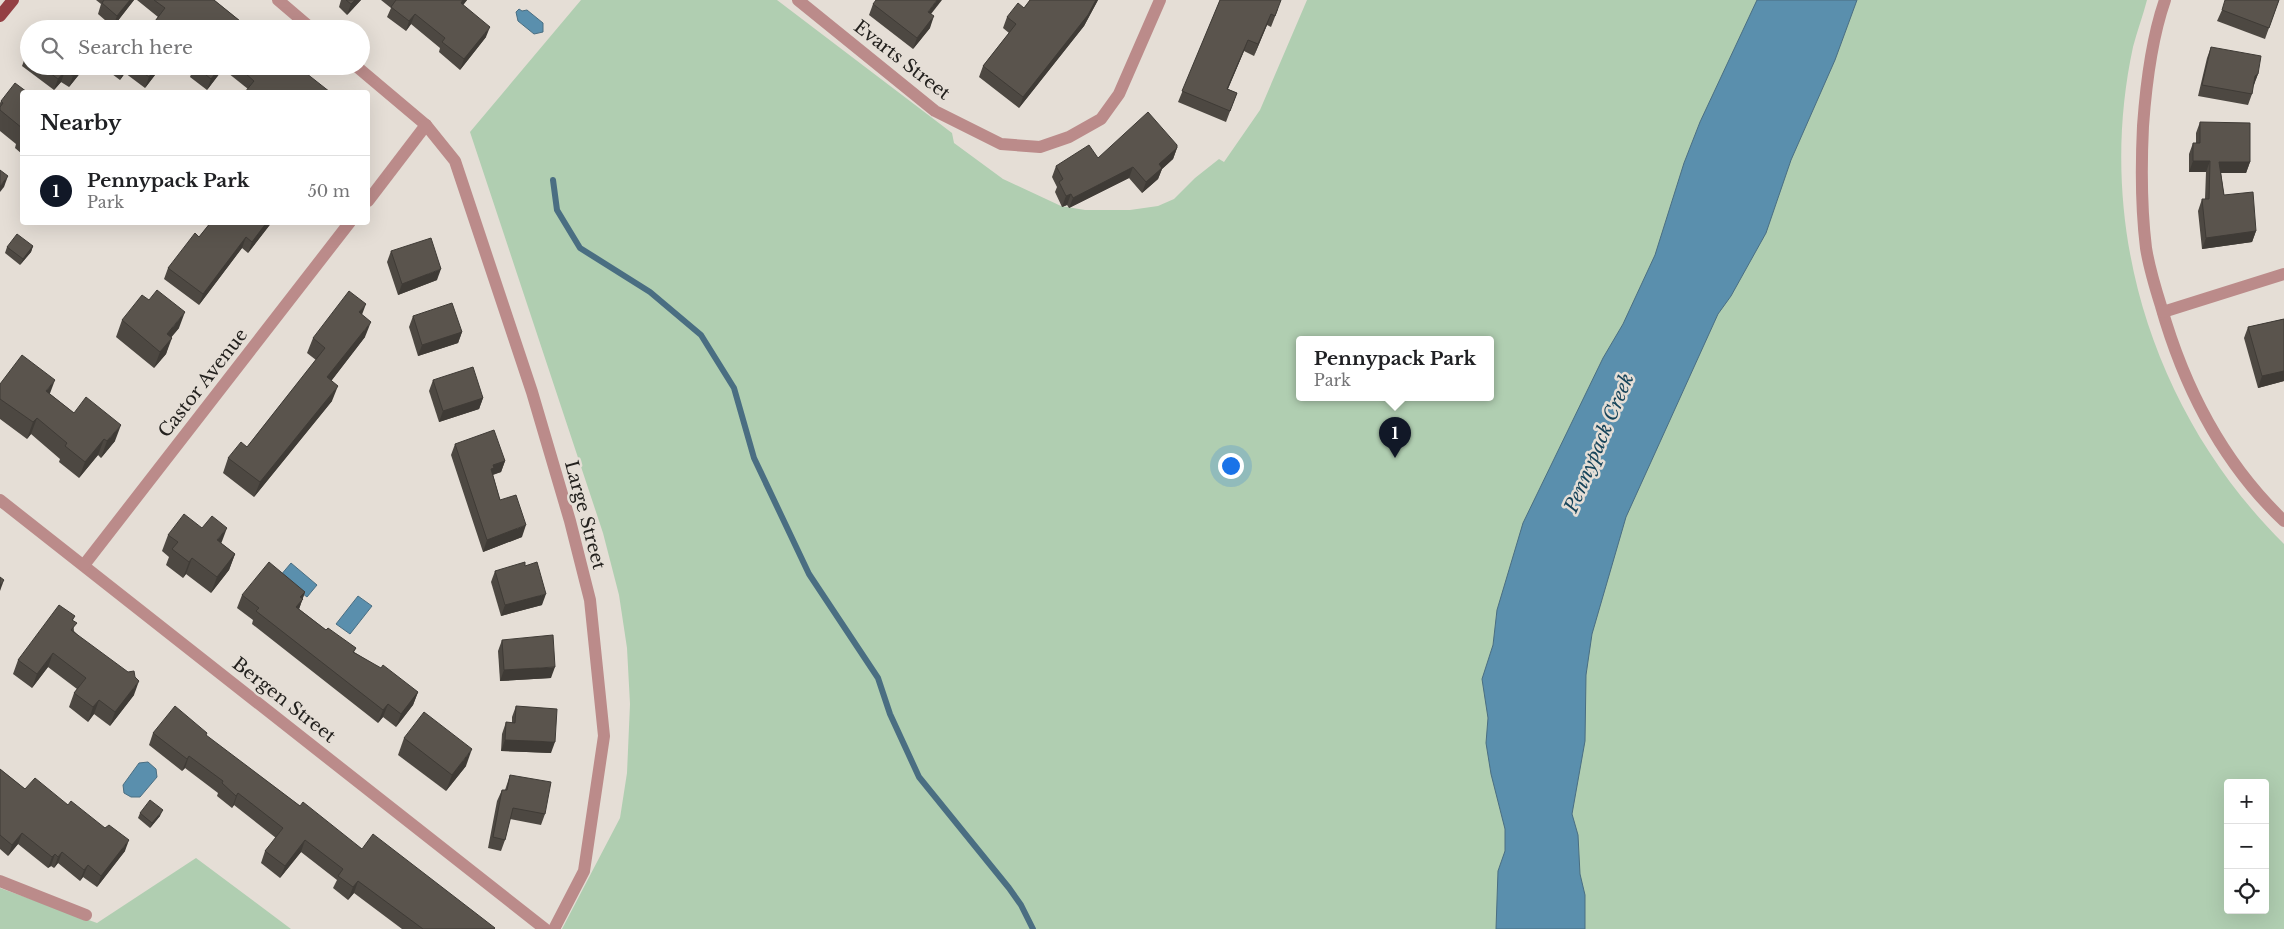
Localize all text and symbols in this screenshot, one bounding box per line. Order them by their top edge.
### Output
street label: Evarts Street [849,16,955,105]
search box [20,20,370,75]
icon: search [38,34,66,62]
text: Search here [78,36,193,59]
text: Nearby [40,110,121,136]
text: Pennypack Park [87,169,249,192]
text: 1 [53,181,59,201]
text: 50 m [308,181,350,201]
text: Park [87,192,124,212]
street label: Castor Avenue [154,324,252,442]
popup [1296,336,1494,401]
text: Pennypack Park [1314,347,1476,370]
text: Park [1314,370,1351,390]
water label: Pennypack Creek [1559,370,1639,517]
pin: 1 [1379,417,1411,458]
your location [1218,453,1244,479]
street label: Large Street [560,458,610,572]
street label: Bergen Street [228,653,340,747]
map controls [2224,779,2269,914]
button: + [2224,779,2269,824]
button: − [2224,824,2269,869]
button: locate [2224,869,2269,914]

